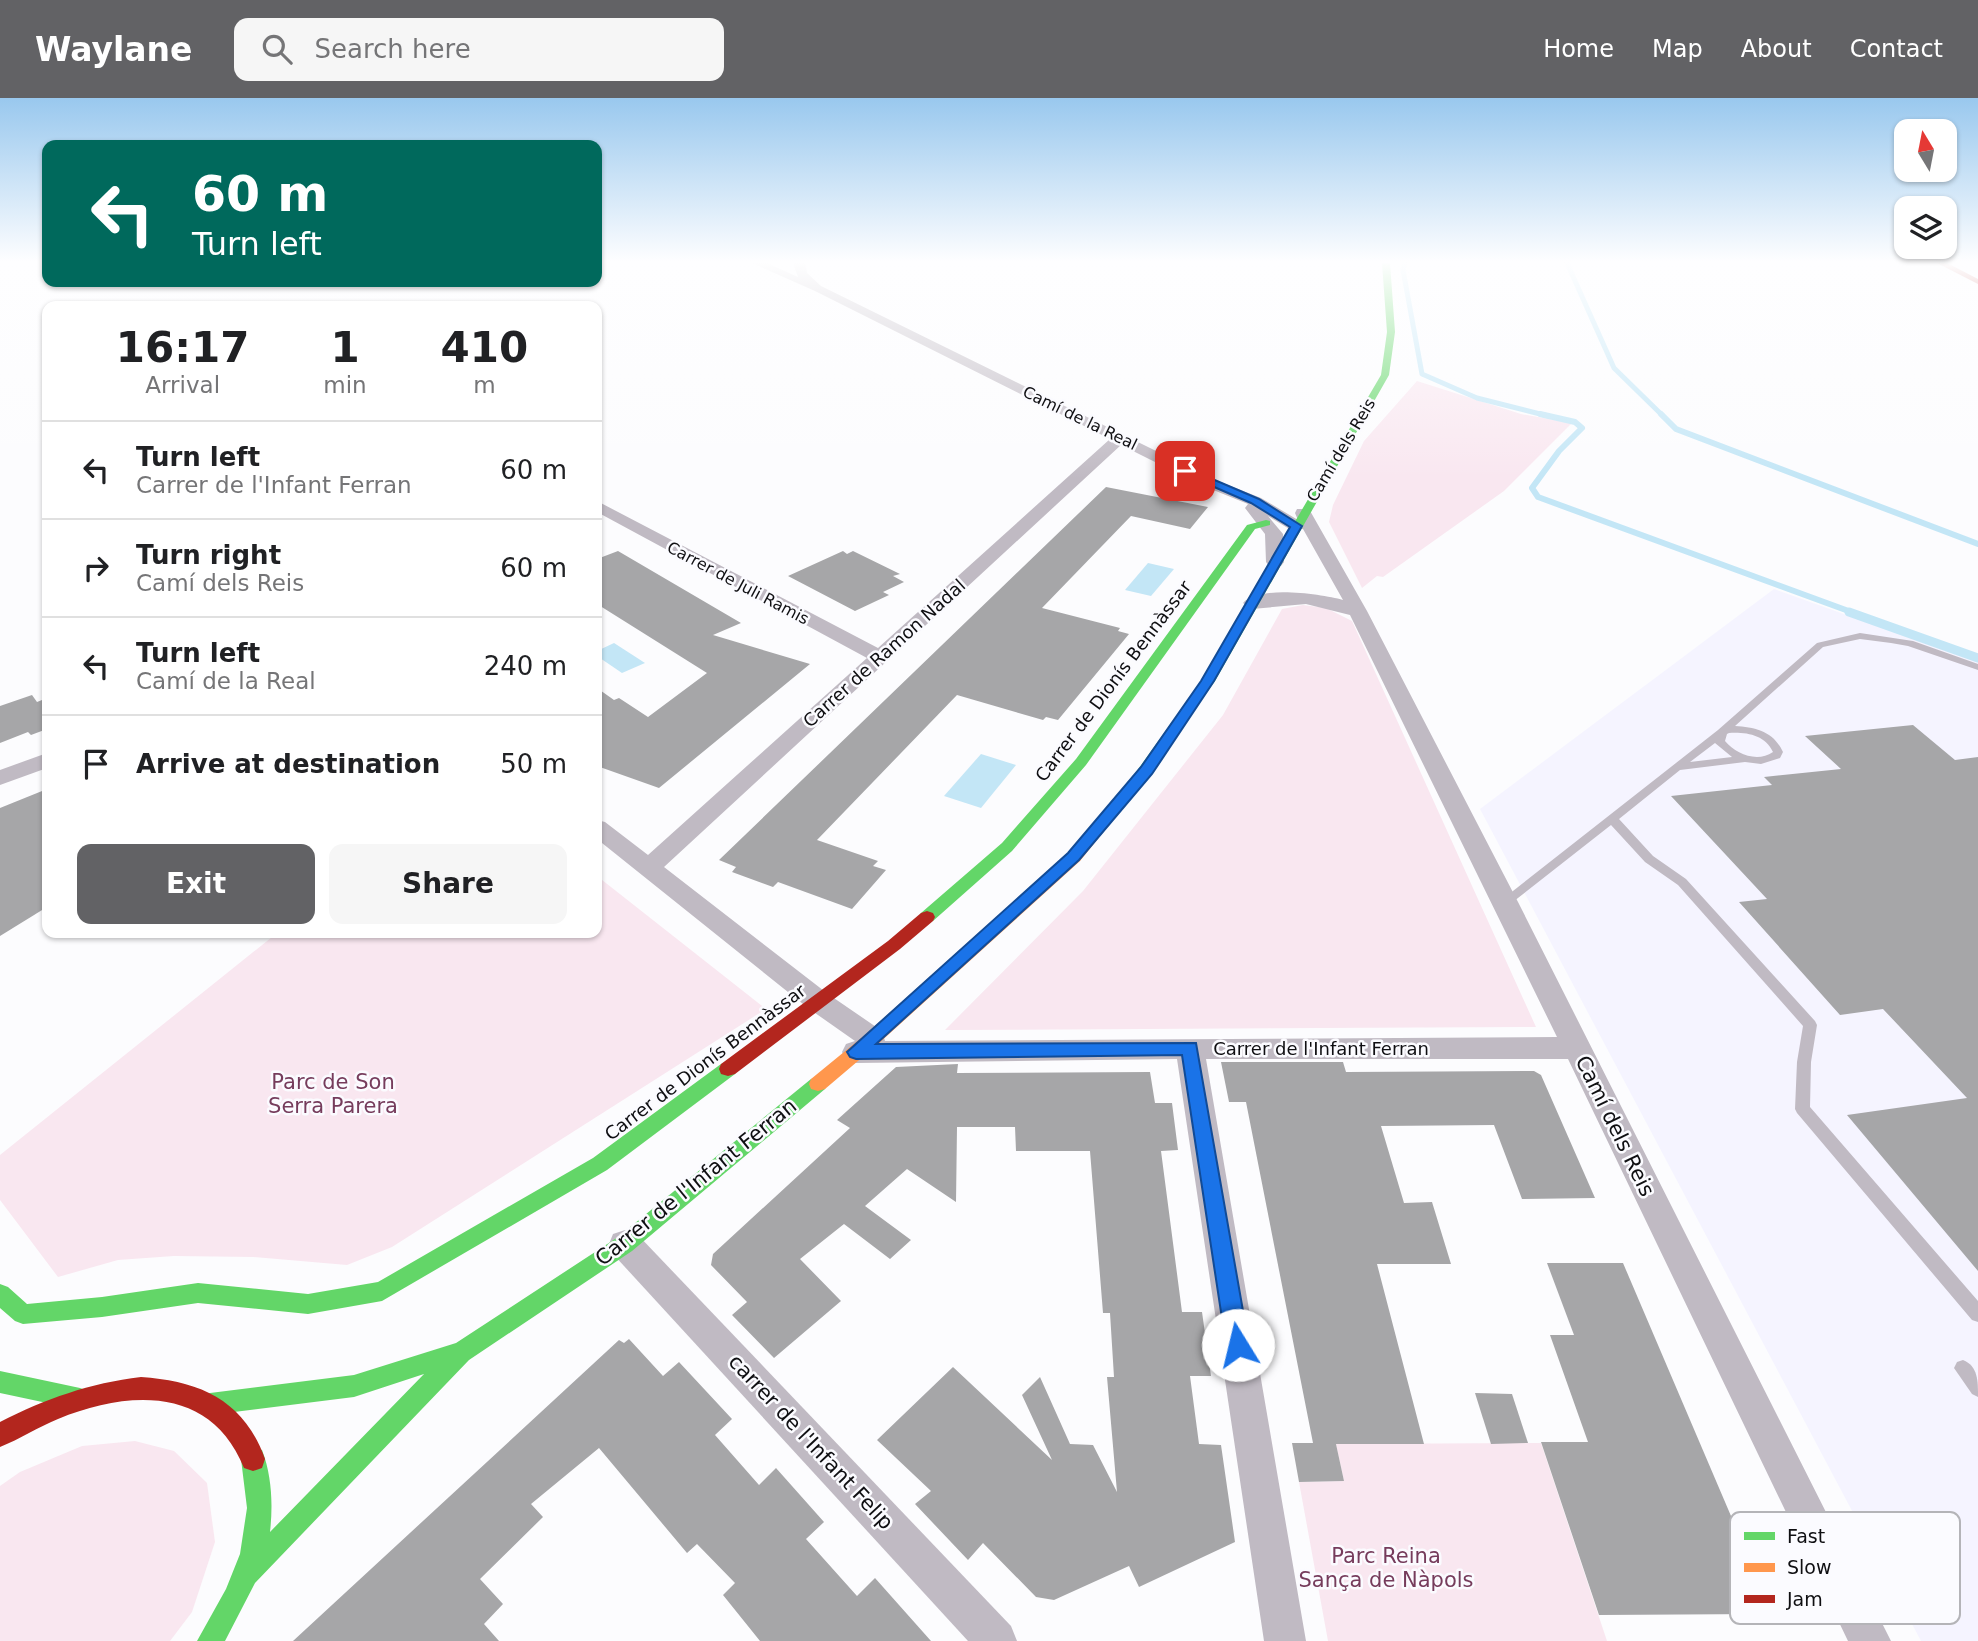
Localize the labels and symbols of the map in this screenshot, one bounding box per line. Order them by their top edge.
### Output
north arrow [1894,119,1956,182]
street label: Camí de la Real [1020,382,1140,454]
street label: Camí dels Reis [1303,395,1379,505]
pin [1155,441,1215,501]
street label: Carrer de Juli Ramis [664,538,812,628]
street label: Carrer de Ramon Nadal [799,575,969,731]
street label: Carrer de Dionís Bennàssar [1031,576,1196,786]
street label: Carrer de Dionís Bennàssar [600,979,810,1144]
street label: Carrer de l'Infant Ferran [1213,1038,1429,1059]
street label: Camí dels Reis [1571,1052,1659,1200]
park label: Parc de Son Serra Parera [268,1070,398,1118]
street label: Carrer de l'Infant Ferran [591,1093,801,1271]
position arrow [1201,1308,1275,1382]
street label: carrer de l'Infant Felip [724,1350,898,1534]
legend [1730,1512,1960,1624]
text: Fast [1787,1525,1825,1547]
park label: Parc Reina Sança de Nàpols [1298,1544,1474,1592]
text: Slow [1787,1556,1832,1578]
text: Jam [1786,1588,1823,1610]

